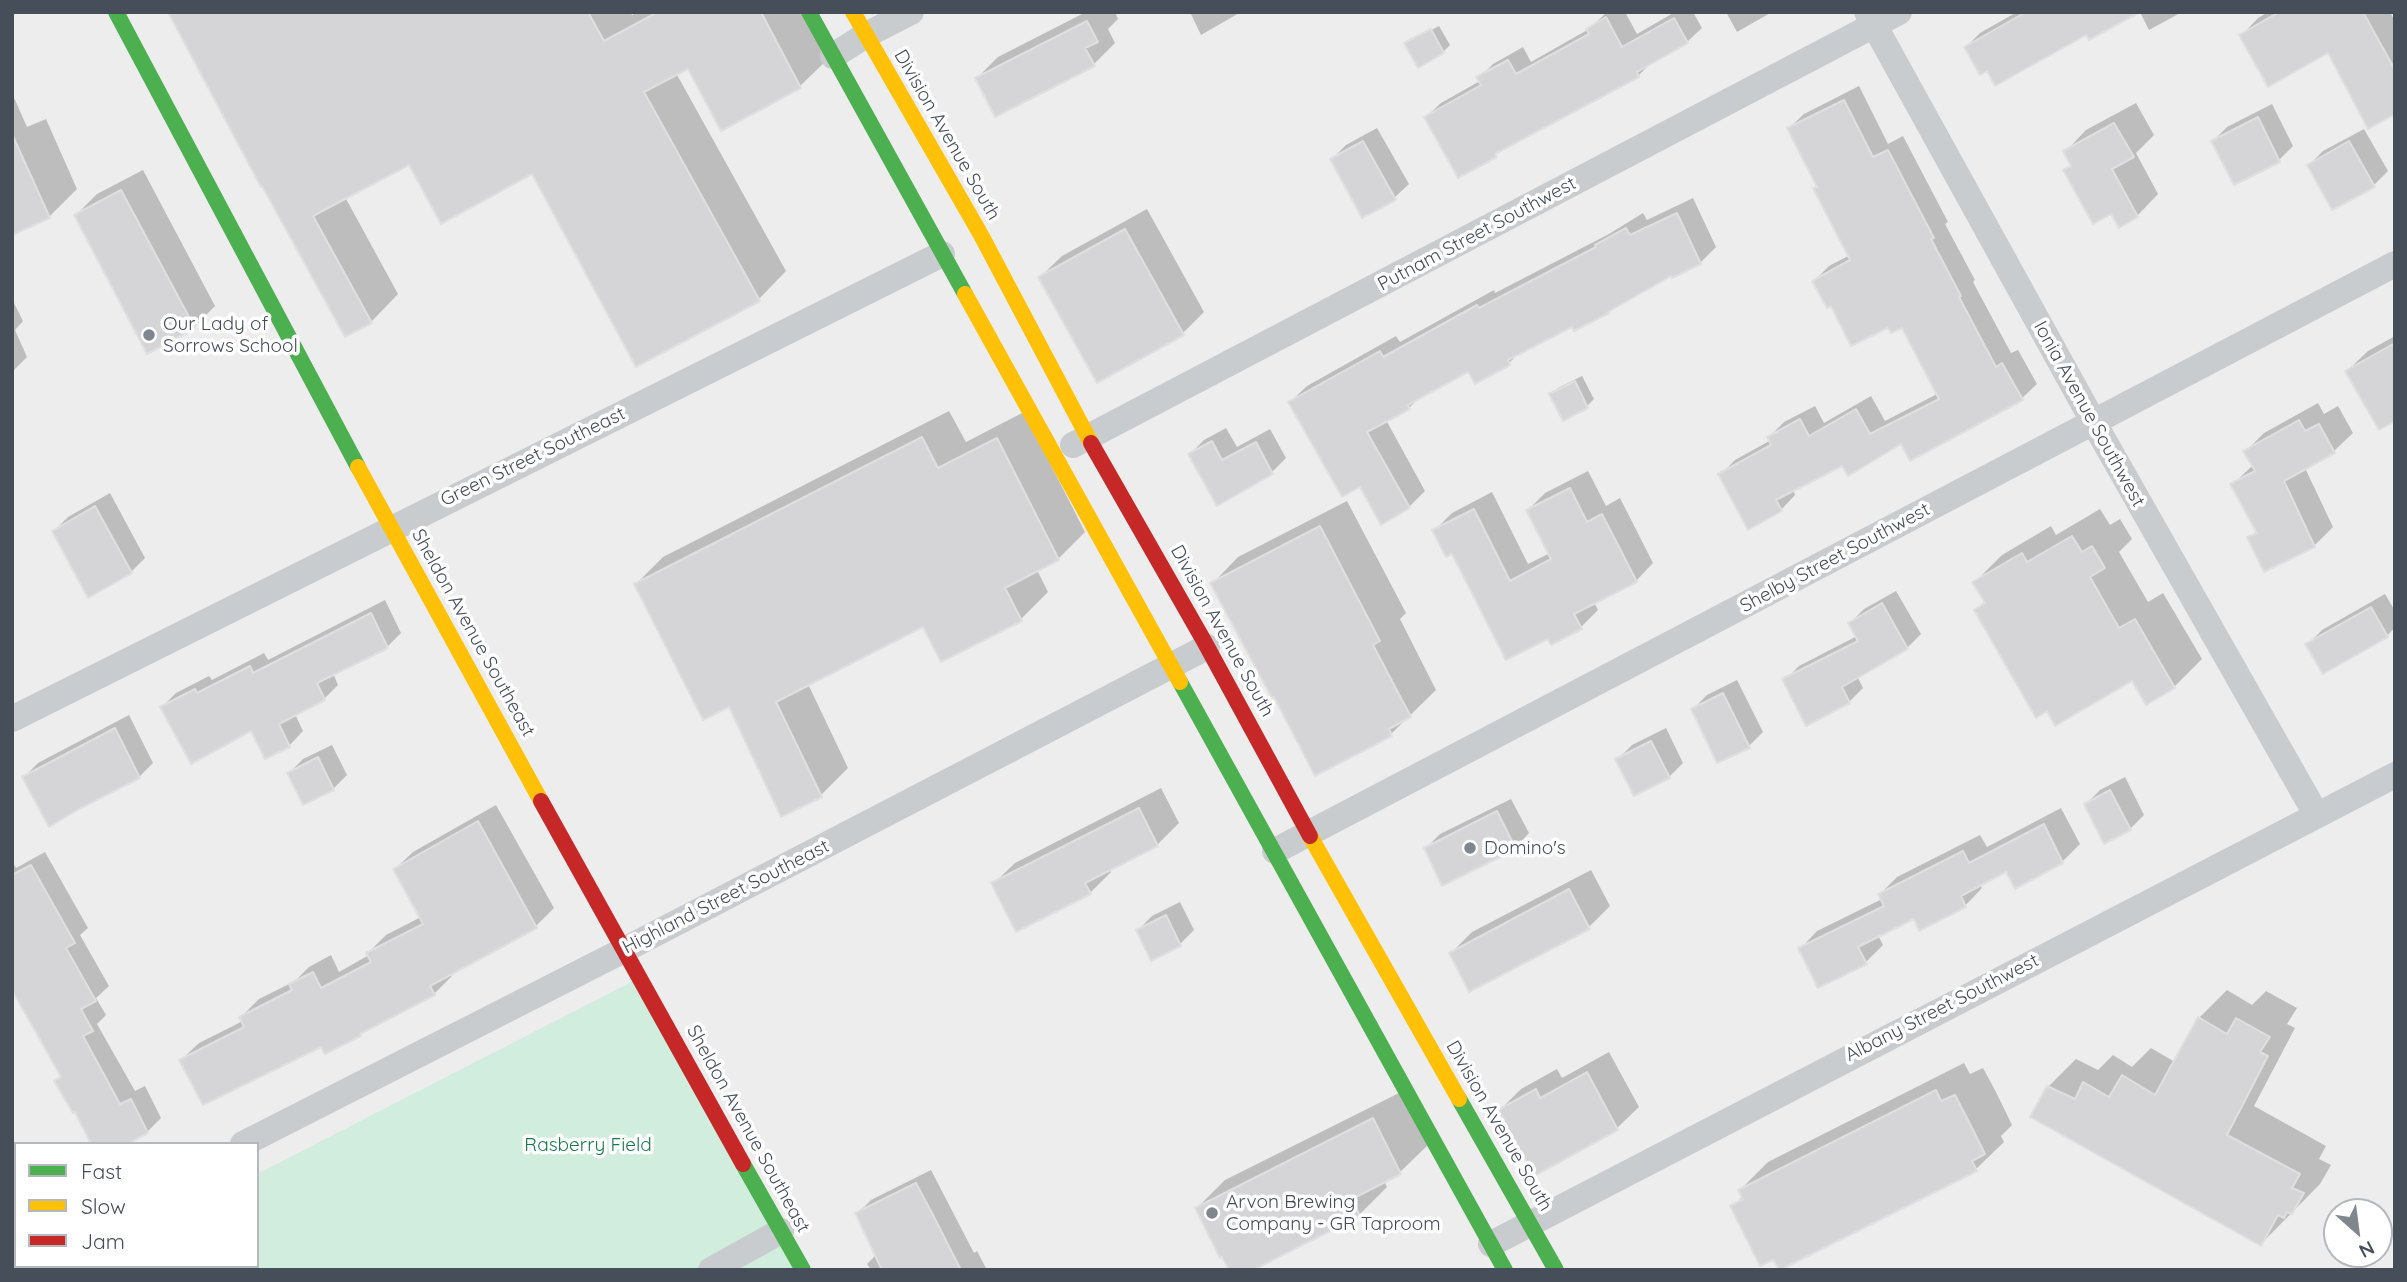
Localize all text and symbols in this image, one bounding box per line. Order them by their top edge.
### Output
street label: Division Avenue South [889,46,1005,224]
street label: Putnam Street Southwest [1374,172,1580,296]
place label: Our Lady of Sorrows School [163,313,298,357]
street label: Ionia Avenue Southwest [2028,317,2150,511]
marker: Our Lady of Sorrows School [141,327,157,343]
street label: Green Street Southeast [437,402,629,512]
street label: Shelby Street Southwest [1736,498,1934,618]
street label: Sheldon Avenue Southeast [406,525,540,741]
street label: Division Avenue South [1165,541,1279,721]
street label: Highland Street Southeast [619,835,833,959]
place label: Domino's [1484,837,1566,859]
marker: Domino's [1462,840,1478,856]
street label: Albany Street Southwest [1841,949,2043,1067]
street label: Sheldon Avenue Southeast [681,1021,815,1237]
street label: Division Avenue South [1441,1037,1557,1215]
park label: Rasberry Field [524,1134,652,1156]
legend [14,1142,259,1268]
text: Fast [81,1158,122,1184]
place label: Arvon Brewing Company - GR Taproom [1226,1191,1441,1235]
text: Slow [81,1193,126,1219]
north arrow [2323,1198,2393,1268]
marker: Arvon Brewing Company - GR Taproom [1204,1205,1220,1221]
text: Jam [81,1228,125,1254]
text: N [2355,1236,2379,1264]

